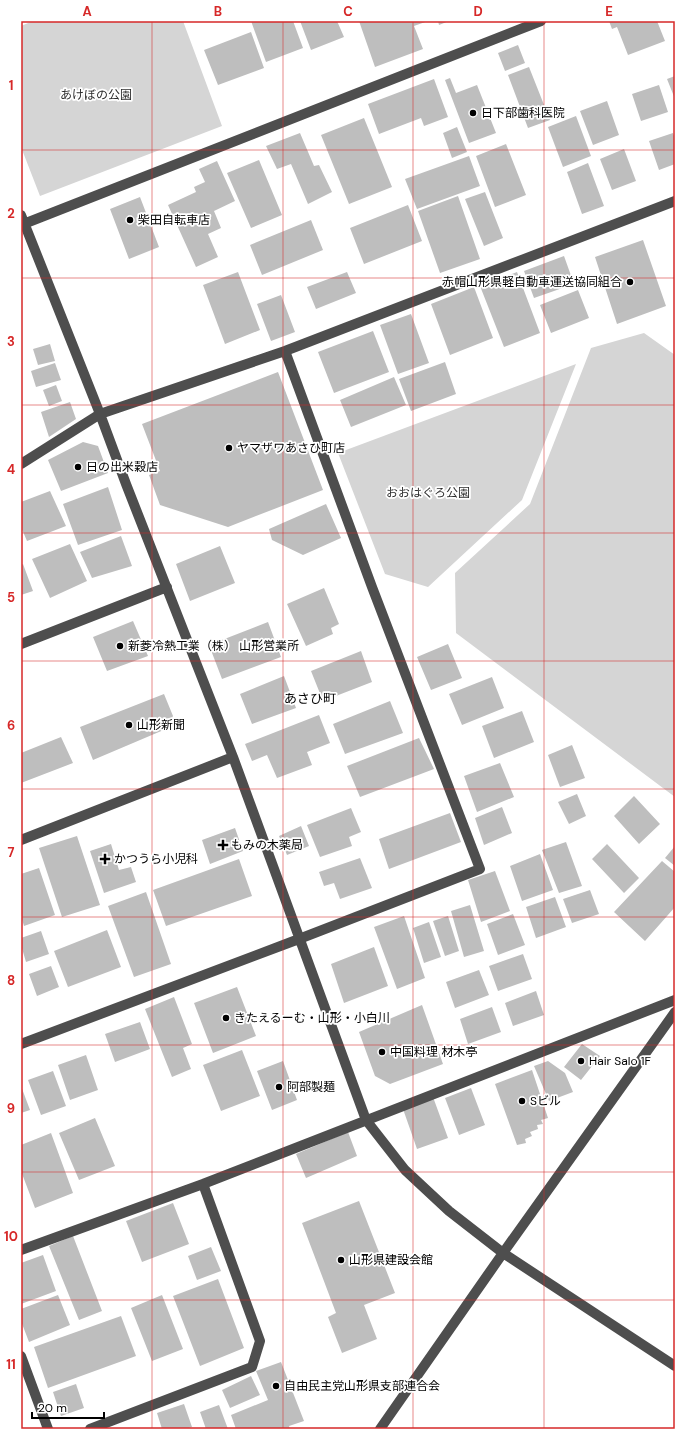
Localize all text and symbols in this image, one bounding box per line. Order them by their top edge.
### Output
text: A [82,3,92,20]
text: B [214,3,222,20]
text: C [343,3,353,20]
text: D [473,3,483,20]
text: E [605,3,613,20]
text: 1 [9,77,13,94]
park label: あけぼの公園 [60,87,132,103]
place label: 日下部歯科医院 [481,105,565,121]
marker: 日下部歯科医院 [468,108,478,118]
text: 2 [7,205,15,222]
place label: 柴田自転車店 [138,212,210,228]
marker: 柴田自転車店 [125,215,135,225]
place label: 赤帽山形県軽自動車運送協同組合 [442,274,622,290]
marker: 赤帽山形県軽自動車運送協同組合 [625,277,635,287]
text: 3 [7,333,15,350]
place label: ヤマザワあさひ町店 [237,440,345,456]
marker: ヤマザワあさひ町店 [224,443,234,453]
place label: 日の出米穀店 [86,459,158,475]
text: 4 [7,461,15,478]
marker: 日の出米穀店 [73,462,83,472]
park label: おおはぐろ公園 [386,485,470,501]
text: 5 [7,589,15,606]
place label: 新菱冷熱工業（株） 山形営業所 [128,638,299,654]
marker: 新菱冷熱工業（株） 山形営業所 [115,641,125,651]
district label: あさひ町 [284,690,336,707]
text: 6 [7,717,15,734]
place label: 山形新聞 [137,717,185,733]
marker: 山形新聞 [124,720,134,730]
place label: もみの木薬局 [231,837,303,853]
marker: もみの木薬局 [218,840,228,850]
text: 7 [8,844,15,861]
place label: かつうら小児科 [114,851,198,867]
marker: かつうら小児科 [99,853,111,865]
text: 8 [7,972,15,989]
place label: きたえるーむ・山形・小白川 [234,1010,390,1026]
marker: きたえるーむ・山形・小白川 [221,1013,231,1023]
place label: 中国料理 材木亭 [390,1044,477,1060]
marker: 中国料理 材木亭 [377,1047,387,1057]
place label: Hair Salo 1F [589,1053,651,1069]
marker: Hair Salo 1F [576,1056,586,1066]
place label: 阿部製麺 [287,1079,335,1095]
marker: 阿部製麺 [274,1082,284,1092]
place label: Sビル [530,1093,561,1109]
marker: Sビル [517,1096,527,1106]
text: 9 [7,1100,15,1117]
text: 10 [4,1228,18,1245]
place label: 山形県建設会館 [349,1252,433,1268]
marker: 山形県建設会館 [336,1255,346,1265]
text: 11 [6,1356,16,1373]
place label: 自由民主党山形県支部連合会 [284,1378,440,1394]
marker: 自由民主党山形県支部連合会 [271,1381,281,1391]
scale bar [32,1394,104,1420]
text: 20 m [38,1400,67,1416]

